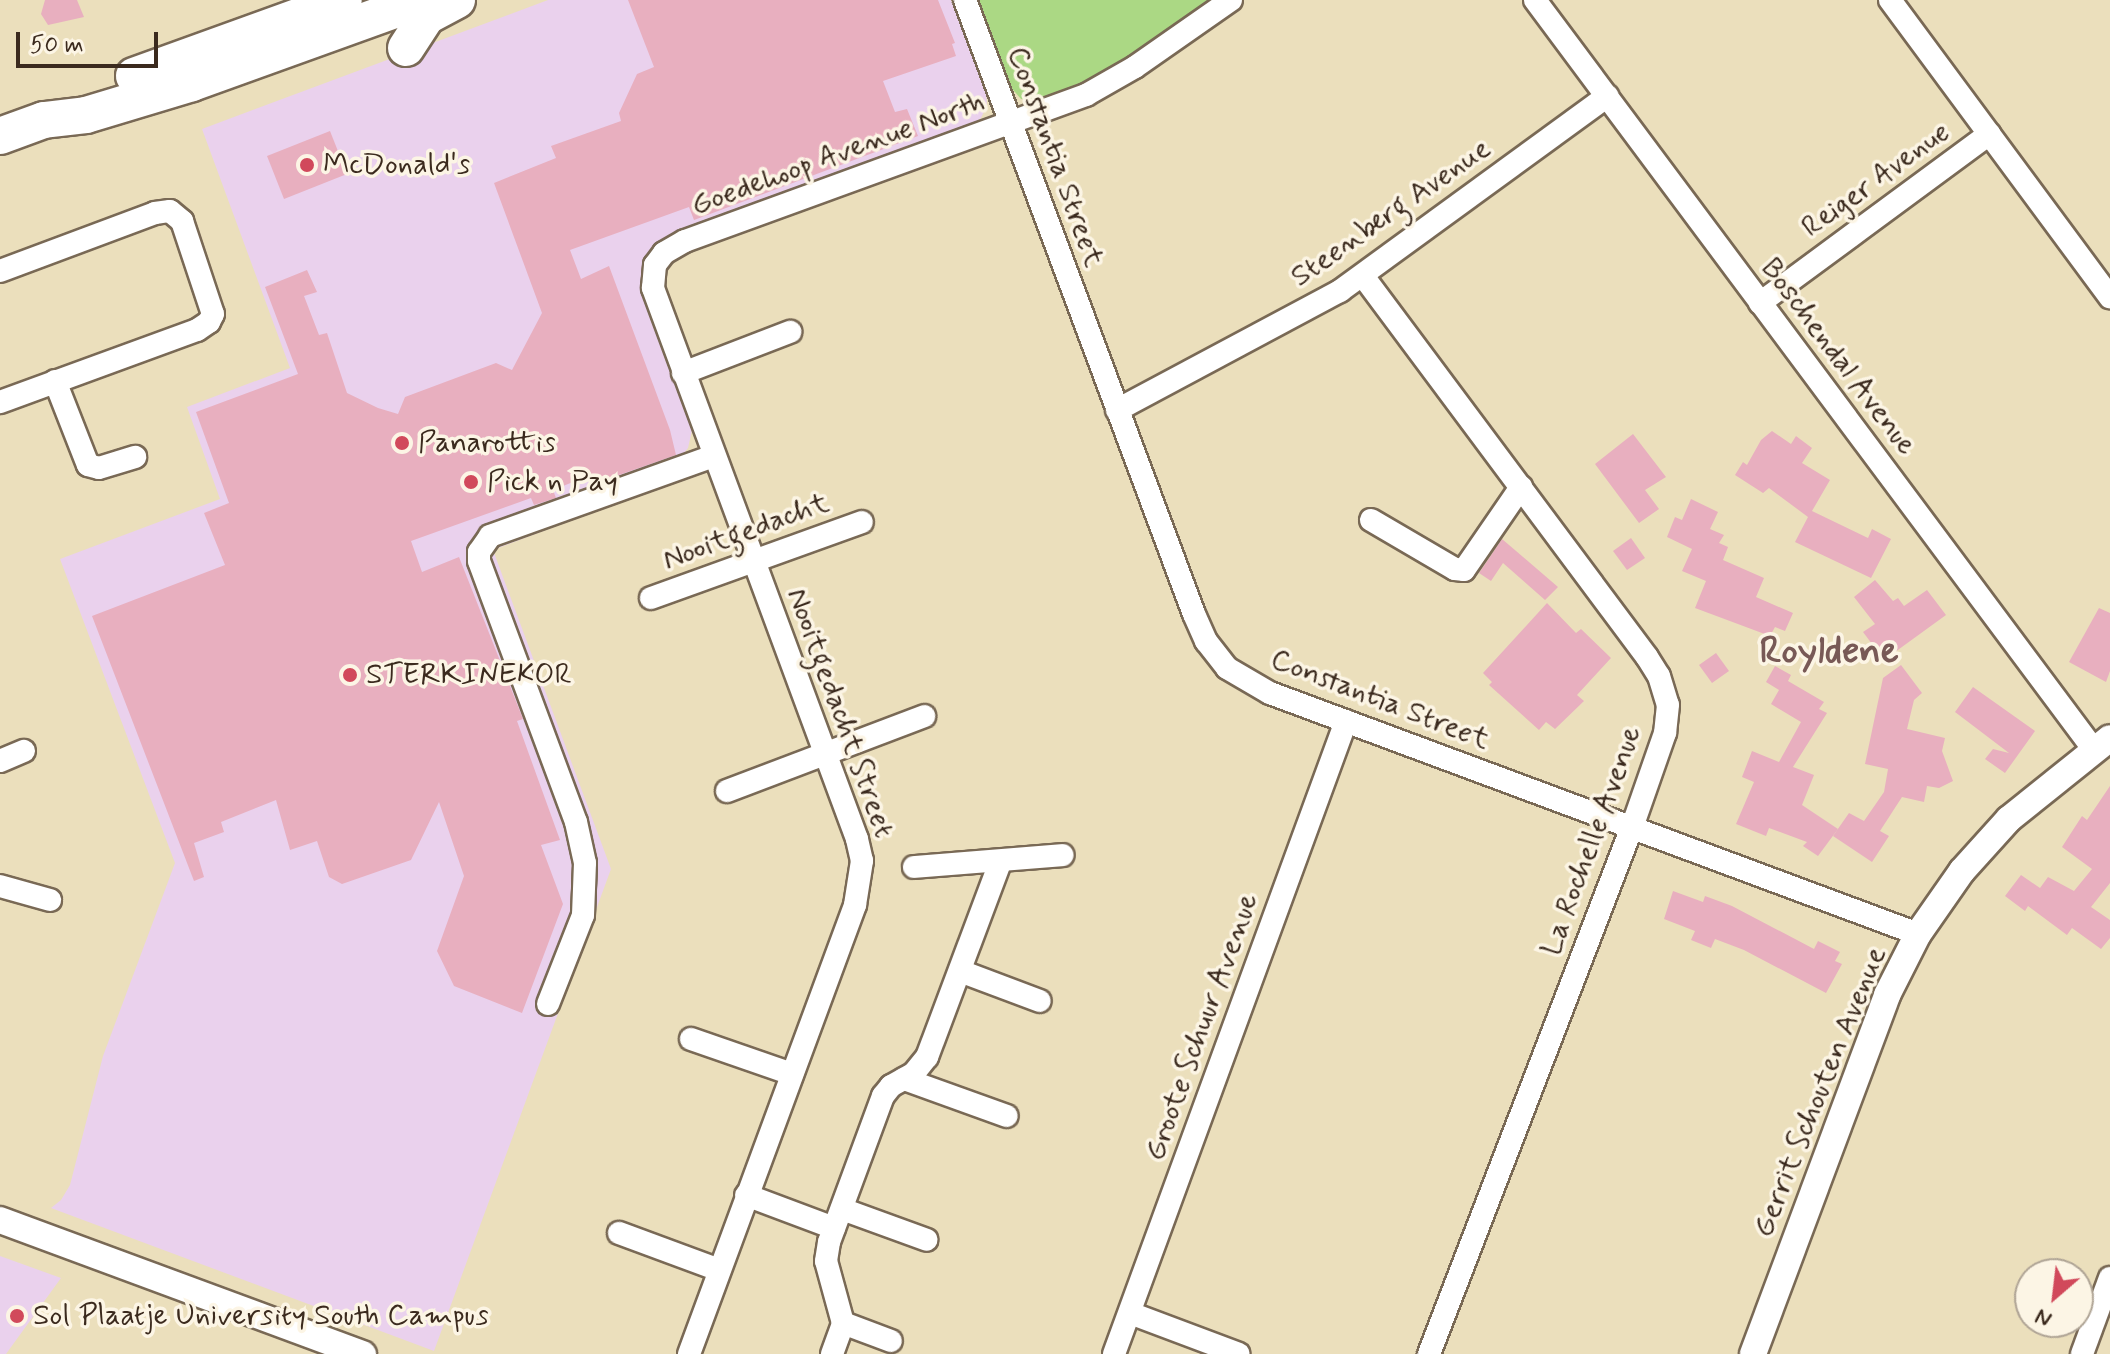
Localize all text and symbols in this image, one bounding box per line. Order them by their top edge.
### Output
scale bar [20,16,162,66]
text: 50 m [30,30,84,61]
street label: Constantia Street [998,42,1112,272]
street label: Goedehoop Avenue North [688,85,988,223]
street label: Reiger Avenue [1792,112,1960,248]
street label: Steenberg Avenue [1283,130,1499,296]
place label: McDonald's [323,147,470,183]
marker: McDonald's [298,156,316,174]
street label: Boschendal Avenue [1751,249,1925,465]
place label: Panarottis [418,425,556,461]
marker: Panarottis [393,434,411,452]
place label: Pick n Pay [487,464,618,500]
marker: Pick n Pay [462,473,480,491]
street label: Nooitgedacht [658,485,834,579]
street label: Nooitgedacht Street [777,581,903,845]
district label: Royldene [1759,629,1899,675]
street label: Constantia Street [1265,642,1495,758]
place label: STERKINEKOR [366,657,572,693]
marker: STERKINEKOR [341,666,359,684]
street label: La Rochelle Avenue [1533,718,1651,964]
street label: Groote Schuur Avenue [1137,889,1267,1165]
street label: Gerrit Schouten Avenue [1745,940,1895,1244]
north arrow [2014,1258,2094,1338]
place label: Sol Plaatje University South Campus [33,1298,492,1334]
text: N [2031,1302,2057,1333]
marker: Sol Plaatje University South Campus [8,1307,26,1325]

